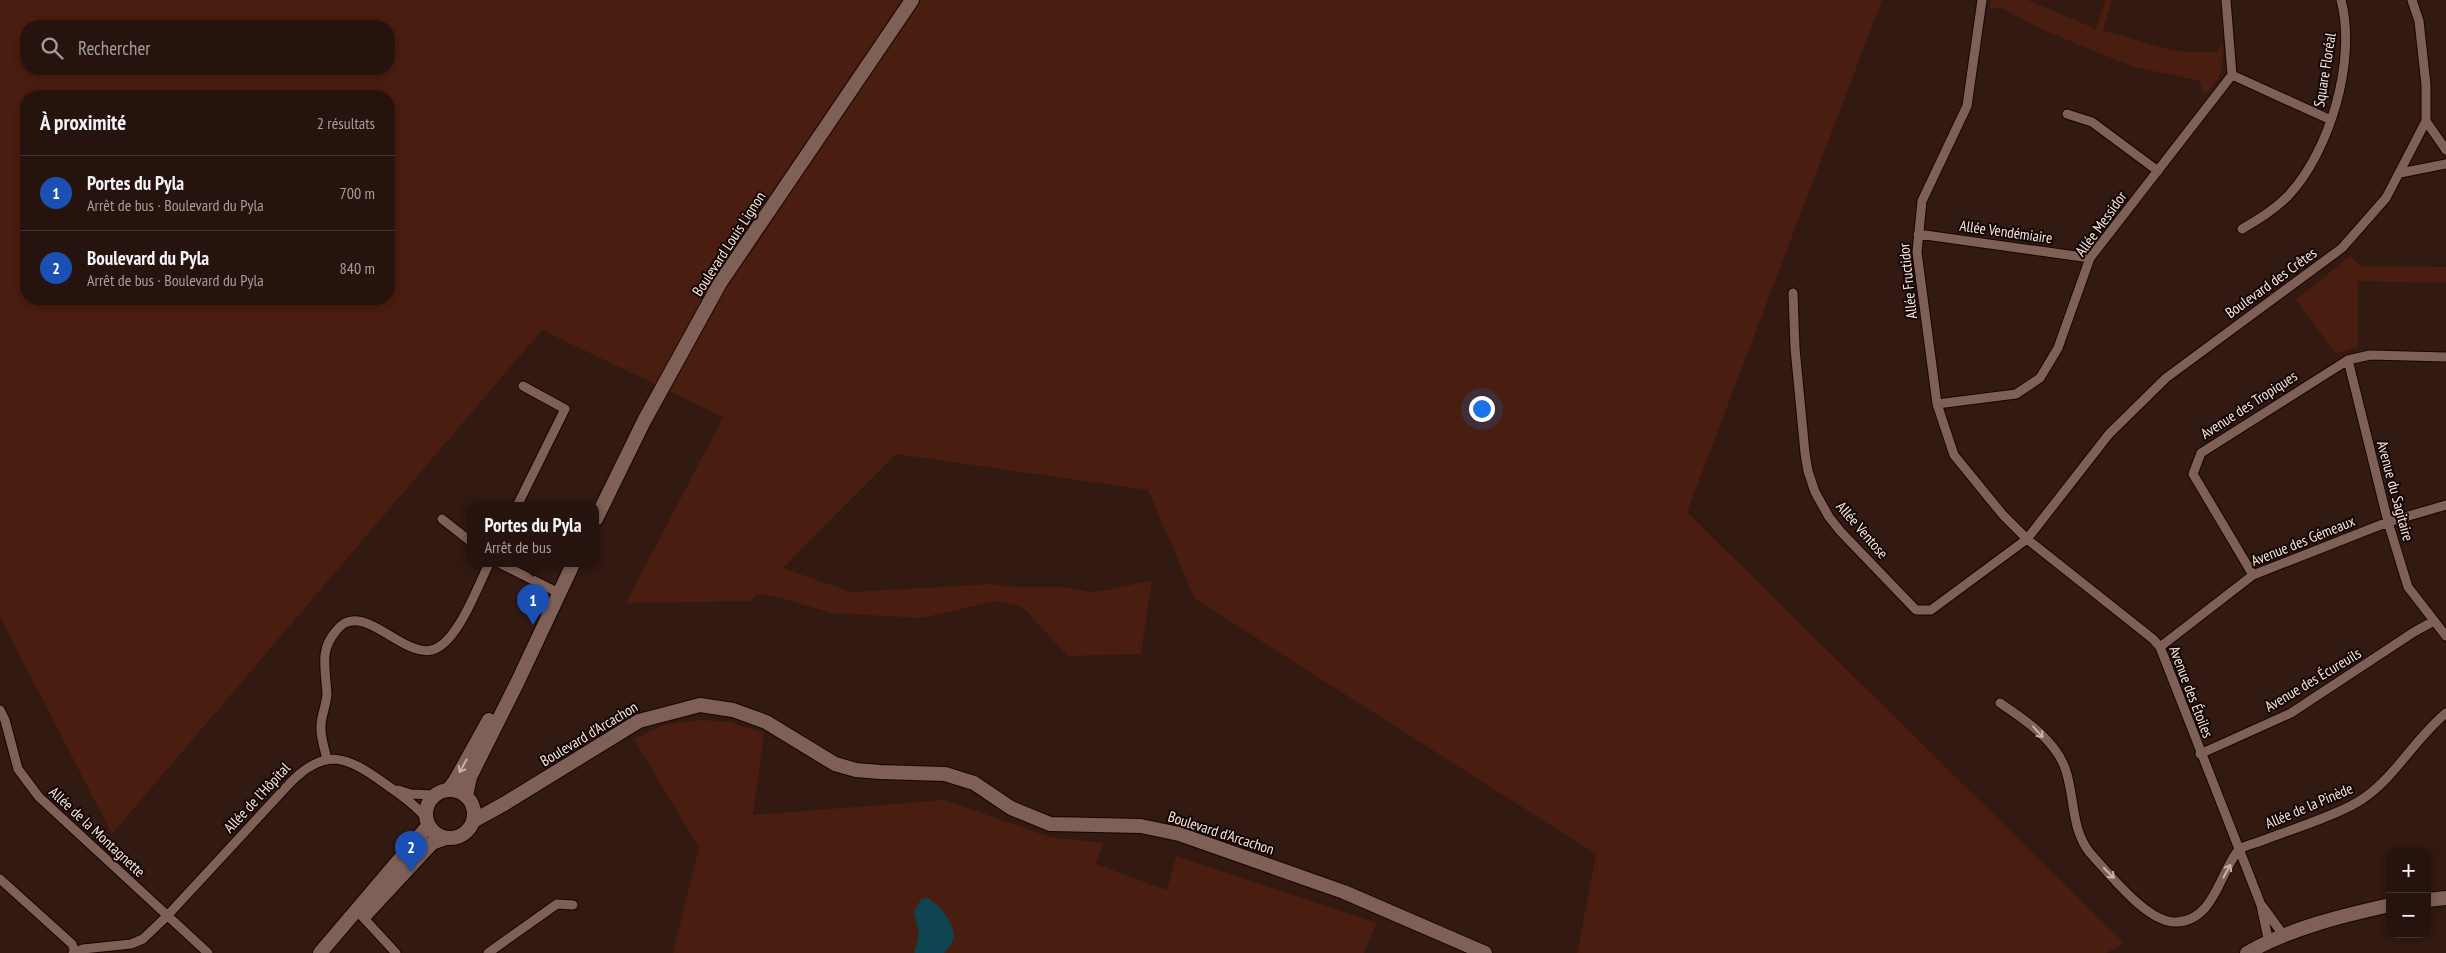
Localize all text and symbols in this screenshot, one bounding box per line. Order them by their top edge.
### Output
search box [20,20,395,75]
street label: Square Floréal [2309,31,2340,108]
icon: search [38,34,66,62]
text: Rechercher [78,36,150,60]
text: À proximité [40,109,126,136]
text: 2 résultats [317,113,375,133]
text: Portes du Pyla [87,171,184,195]
text: 1 [52,183,60,203]
text: 700 m [340,183,375,203]
street label: Allée Messidor [2071,187,2131,260]
street label: Boulevard Louis Lignon [688,188,769,300]
text: Arrêt de bus · Boulevard du Pyla [87,195,264,215]
street label: Allée Vendémiaire [1958,216,2054,247]
street label: Allée Fructidor [1894,241,1921,320]
street label: Boulevard des Crêtes [2221,243,2320,322]
text: Boulevard du Pyla [87,246,209,270]
text: 2 [52,258,60,278]
text: 840 m [340,258,375,278]
text: Arrêt de bus · Boulevard du Pyla [87,270,264,290]
street label: Avenue des Tropiques [2197,366,2301,443]
your location [1469,396,1495,422]
street label: Avenue du Sagitaire [2373,439,2418,543]
street label: Allée Ventose [1832,497,1892,562]
popup [467,502,599,567]
street label: Avenue des Gémeaux [2248,511,2357,570]
text: Portes du Pyla [484,513,582,537]
text: Arrêt de bus [484,537,551,557]
pin: 1 [517,584,549,625]
street label: Avenue des Étoiles [2165,643,2218,741]
street label: Avenue des Écureuils [2261,643,2364,716]
street label: Boulevard d'Arcachon [537,697,641,770]
one-way arrow [2032,726,2044,739]
street label: Allée de l’Hôpital [219,758,294,837]
one-way arrow [458,759,468,774]
street label: Allée de la Pinède [2262,779,2356,833]
street label: Allée de la Montagnette [45,782,149,881]
street label: Boulevard d'Arcachon [1166,806,1277,859]
pin: 2 [395,831,427,872]
map controls [2386,848,2431,938]
button: + [2386,848,2431,893]
one-way arrow [2222,863,2232,878]
one-way arrow [2103,866,2115,879]
button: − [2386,893,2431,938]

